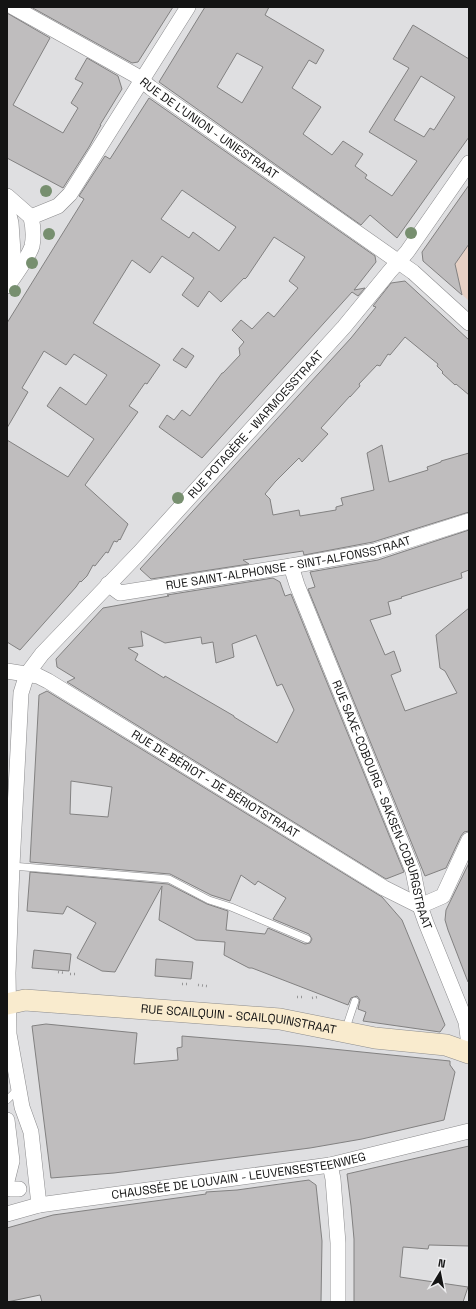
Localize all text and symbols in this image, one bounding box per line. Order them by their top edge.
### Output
street label: RUE DE L'UNION - UNIESTRAAT [136,74,281,183]
street label: RUE POTAGÈRE - WARMOESSTRAAT [184,347,327,502]
street label: RUE SAINT-ALPHONSE - SINT-ALFONSSTRAAT [165,532,413,594]
street label: RUE SAXE-COBOURG - SAKSEN-COBURGSTRAAT [328,678,436,932]
street label: RUE DE BÉRIOT - DE BÉRIOTSTRAAT [128,726,302,842]
street label: RUE SCAILQUIN - SCAILQUINSTRAAT [140,1001,338,1038]
street label: CHAUSSÉE DE LOUVAIN - LEUVENSESTEENWEG [110,1149,368,1203]
north arrow [420,1253,460,1293]
text: N [437,1256,447,1271]

